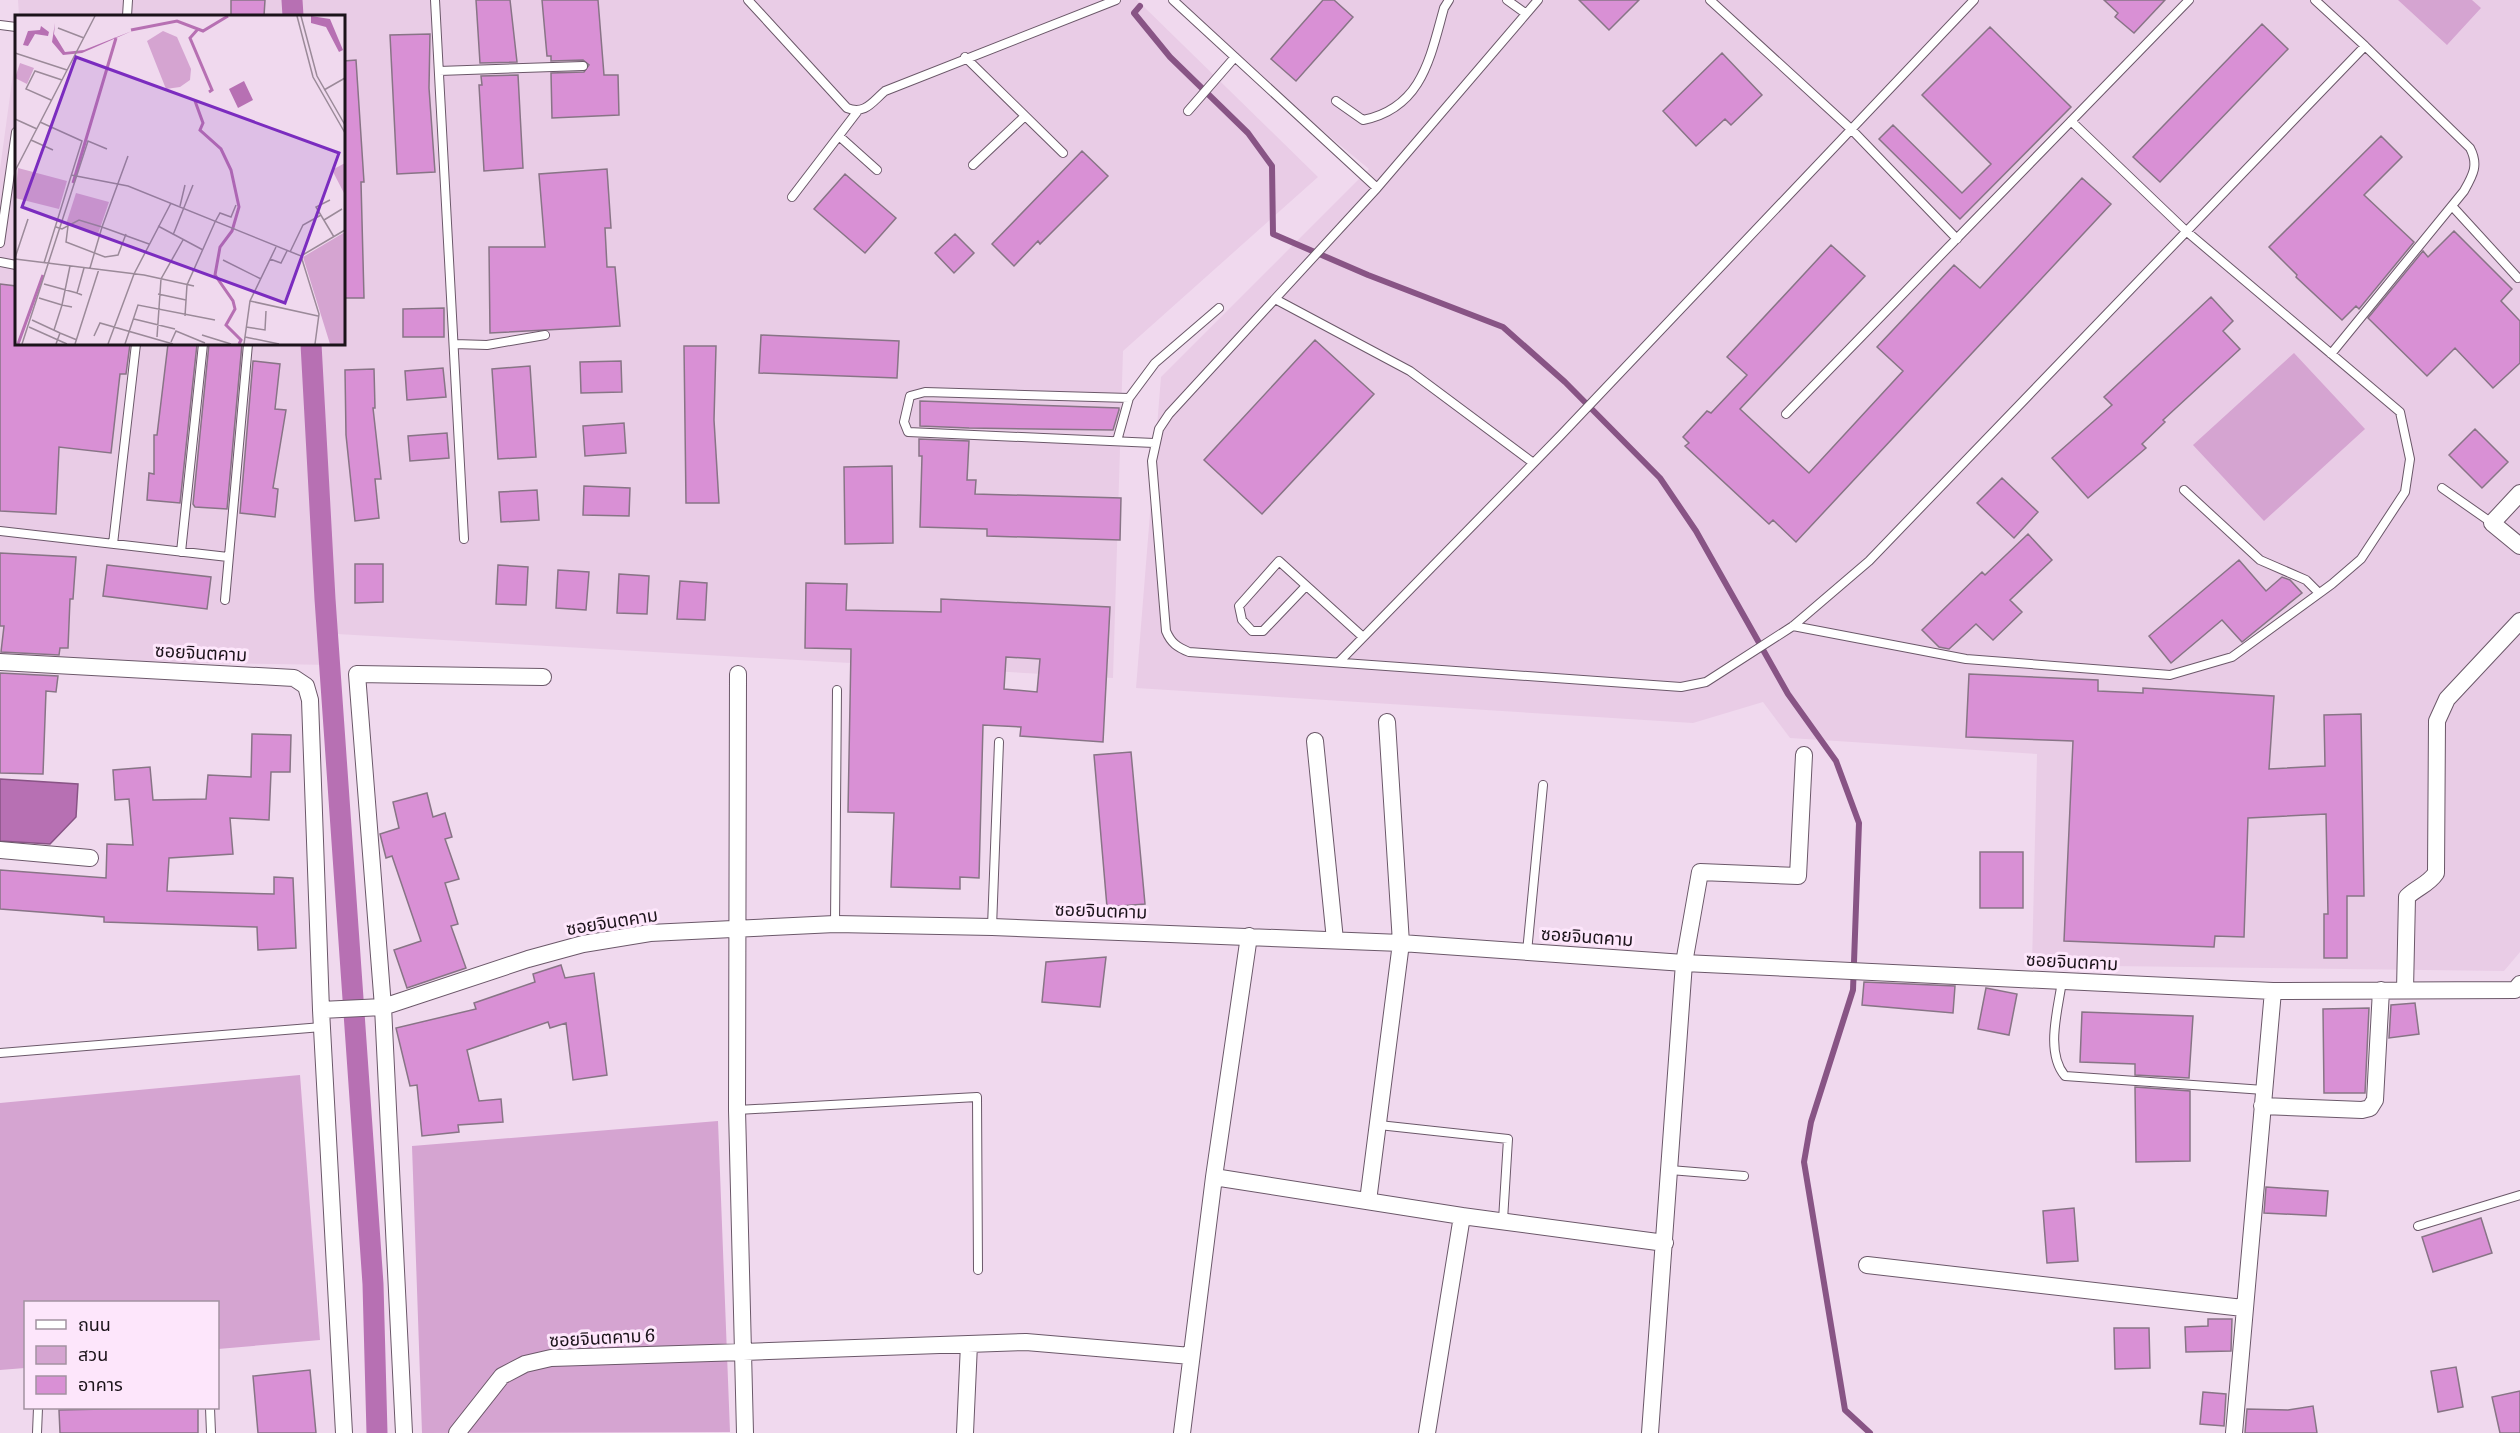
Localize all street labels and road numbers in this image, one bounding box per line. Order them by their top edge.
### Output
street label: ซอยจินตคาม [154,636,248,667]
street label: ซอยจินตคาม [1054,894,1148,925]
street label: ซอยจินตคาม [564,900,660,941]
street label: ซอยจินตคาม [1540,919,1634,952]
street label: ซอยจินตคาม [2025,945,2119,976]
street label: ซอยจินตคาม 6 [548,1320,656,1353]

